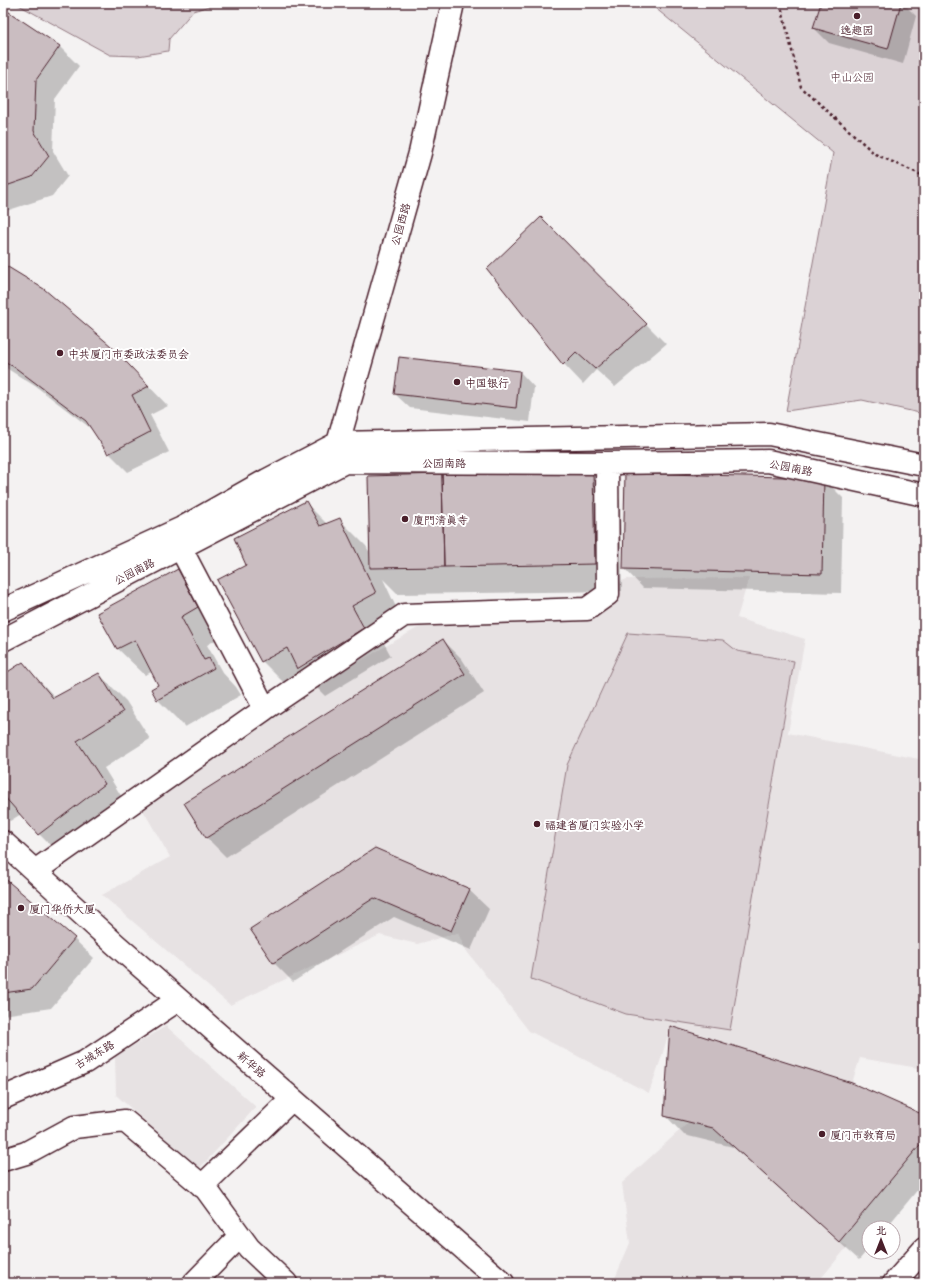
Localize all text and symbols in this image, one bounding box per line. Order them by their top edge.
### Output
marker: 逸趣园 [852,11,862,21]
place label: 逸趣园 [841,22,874,37]
park label: 中山公园 [830,69,874,84]
street label: 公园西路 [387,201,413,247]
place label: 中共厦门市委政法委员会 [68,346,189,361]
marker: 中共厦门市委政法委员会 [55,348,65,358]
place label: 中国银行 [465,375,509,390]
marker: 中国银行 [452,377,462,387]
street label: 公园南路 [422,455,466,470]
street label: 公园南路 [768,455,814,479]
place label: 廈門清真寺 [413,512,468,527]
marker: 廈門清真寺 [400,514,410,524]
street label: 公园南路 [111,554,157,588]
place label: 福建省厦门实验小学 [545,817,644,832]
marker: 福建省厦门实验小学 [532,819,542,829]
place label: 厦门华侨大厦 [29,901,95,916]
marker: 厦门华侨大厦 [16,903,26,913]
street label: 古城东路 [71,1036,117,1072]
street label: 新华路 [235,1048,269,1080]
place label: 厦门市教育局 [830,1127,896,1142]
marker: 厦门市教育局 [817,1129,827,1139]
north arrow [861,1220,901,1260]
text: 北 [876,1222,887,1237]

